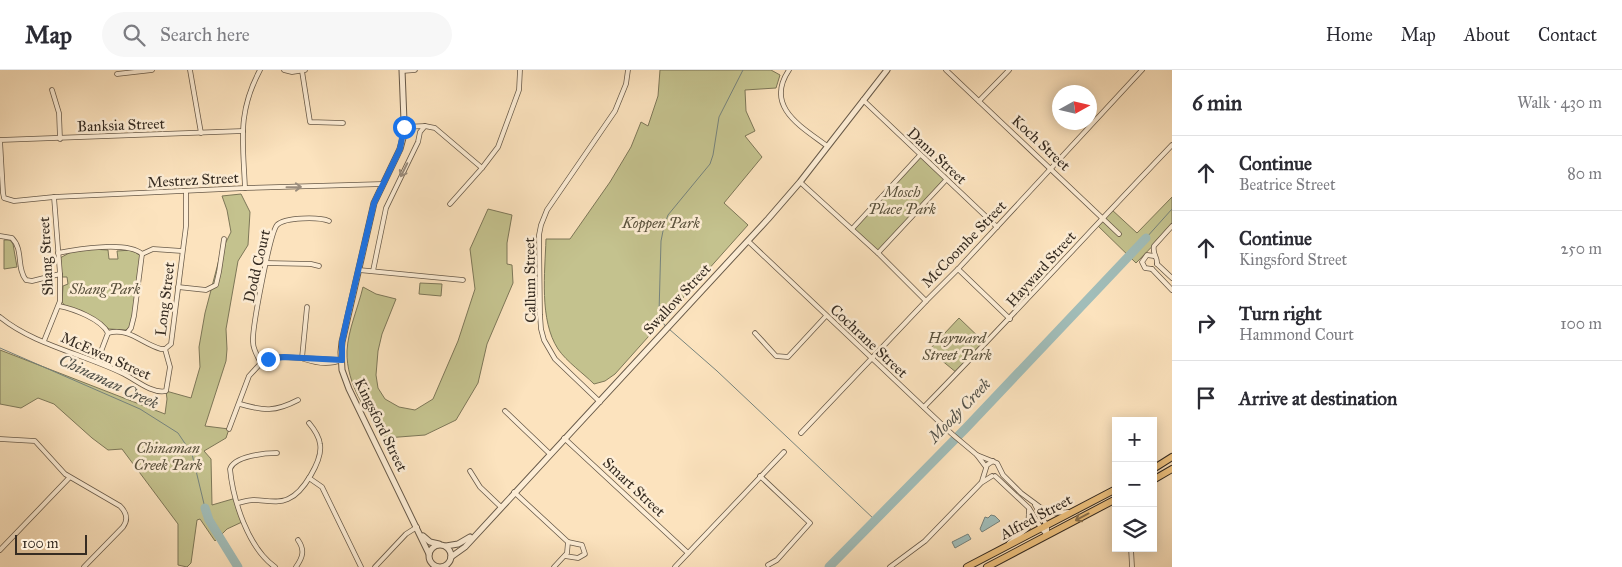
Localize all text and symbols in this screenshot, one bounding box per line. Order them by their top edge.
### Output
search box [102,12,452,57]
text: Map [25,20,72,50]
icon: search [120,21,148,49]
text: Search here [160,23,250,46]
text: Home [1326,24,1373,46]
text: Map [1401,24,1436,46]
text: About [1464,24,1510,46]
text: Contact [1538,24,1597,46]
north arrow [1052,85,1097,130]
text: 6 min [1192,90,1242,116]
text: Walk · 430 m [1517,93,1602,112]
street label: Koch Street [1008,111,1074,175]
street label: Banksia Street [77,114,166,136]
route start [393,116,416,139]
street label: Dann Street [903,124,971,189]
text: Continue [1239,152,1312,175]
icon: ahead [1192,159,1220,187]
one-way arrow [399,162,409,177]
text: 80 m [1567,164,1602,183]
street label: Mestrez Street [147,169,240,191]
text: Beatrice Street [1239,175,1336,194]
one-way arrow [285,182,301,192]
park label: Mosch Place Park [868,183,936,218]
street label: McCoombe Street [918,196,1010,291]
park label: Koppen Park [621,214,700,233]
street label: Shang Street [35,215,57,296]
street label: Dodd Court [240,227,274,304]
street label: Hayward Street [1002,227,1080,311]
text: Continue [1239,227,1312,250]
icon: ahead [1192,234,1220,262]
street label: Callum Street [520,236,540,323]
text: 250 m [1561,239,1602,258]
text: Kingsford Street [1239,250,1347,269]
street label: Swallow Street [640,259,715,338]
street label: Long Street [152,260,179,337]
park label: Shang Park [69,280,141,298]
street label: Cochrane Street [827,301,912,382]
text: Turn right [1239,302,1322,325]
icon: right [1192,309,1220,337]
text: 100 m [1560,314,1602,333]
text: Hammond Court [1239,325,1354,344]
street label: McEwen Street [58,328,154,384]
park label: Hayward Street Park [921,329,992,364]
route end [257,348,280,371]
water label: Chinaman Creek [56,350,162,413]
street label: Kingsford Street [351,375,412,475]
water label: Moody Creek [923,375,994,448]
icon: arrive [1192,384,1220,412]
text: Arrive at destination [1239,387,1397,410]
map controls [1112,417,1157,552]
button: + [1112,417,1157,462]
park label: Chinaman Creek Park [134,439,202,474]
street label: Smart Street [599,453,670,521]
button: − [1112,462,1157,507]
street label: Alfred Street [996,490,1076,544]
button: layers [1112,507,1157,552]
one-way arrow [1074,512,1089,522]
scale bar [15,532,88,555]
text: 100 m [22,535,59,552]

